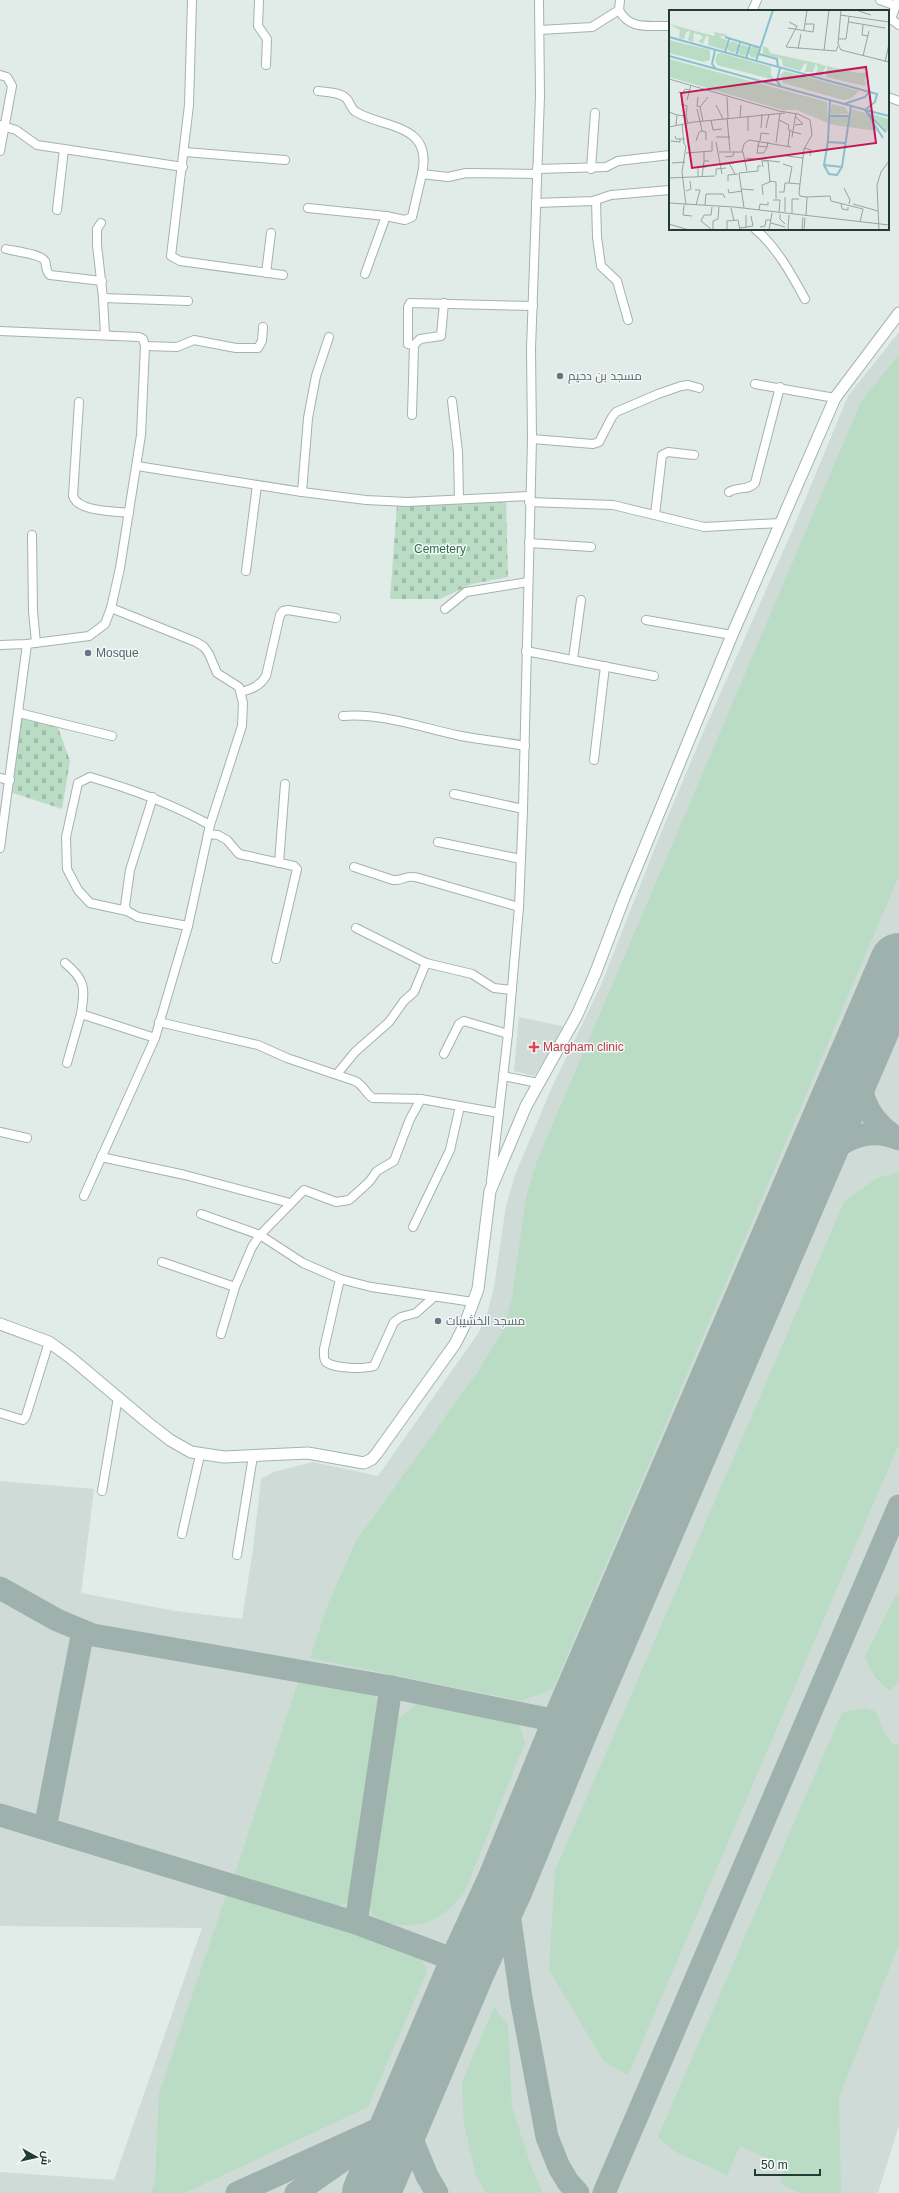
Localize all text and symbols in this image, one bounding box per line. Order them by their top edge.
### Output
inset map [669,10,889,230]
place label: مسجد بن دحيم [568,369,642,384]
marker: مسجد بن دحيم [555,371,565,381]
park label: Cemetery [414,542,466,556]
place label: Mosque [96,646,139,660]
marker: Mosque [83,648,93,658]
place label: Margham clinic [543,1040,624,1054]
marker: Margham clinic [528,1041,540,1053]
place label: مسجد الخشيبات [446,1314,525,1328]
marker: مسجد الخشيبات [433,1316,443,1326]
north arrow [16,2137,56,2177]
text: ش [38,2150,53,2166]
scale bar [755,2151,820,2177]
text: 50 m [761,2158,788,2172]

